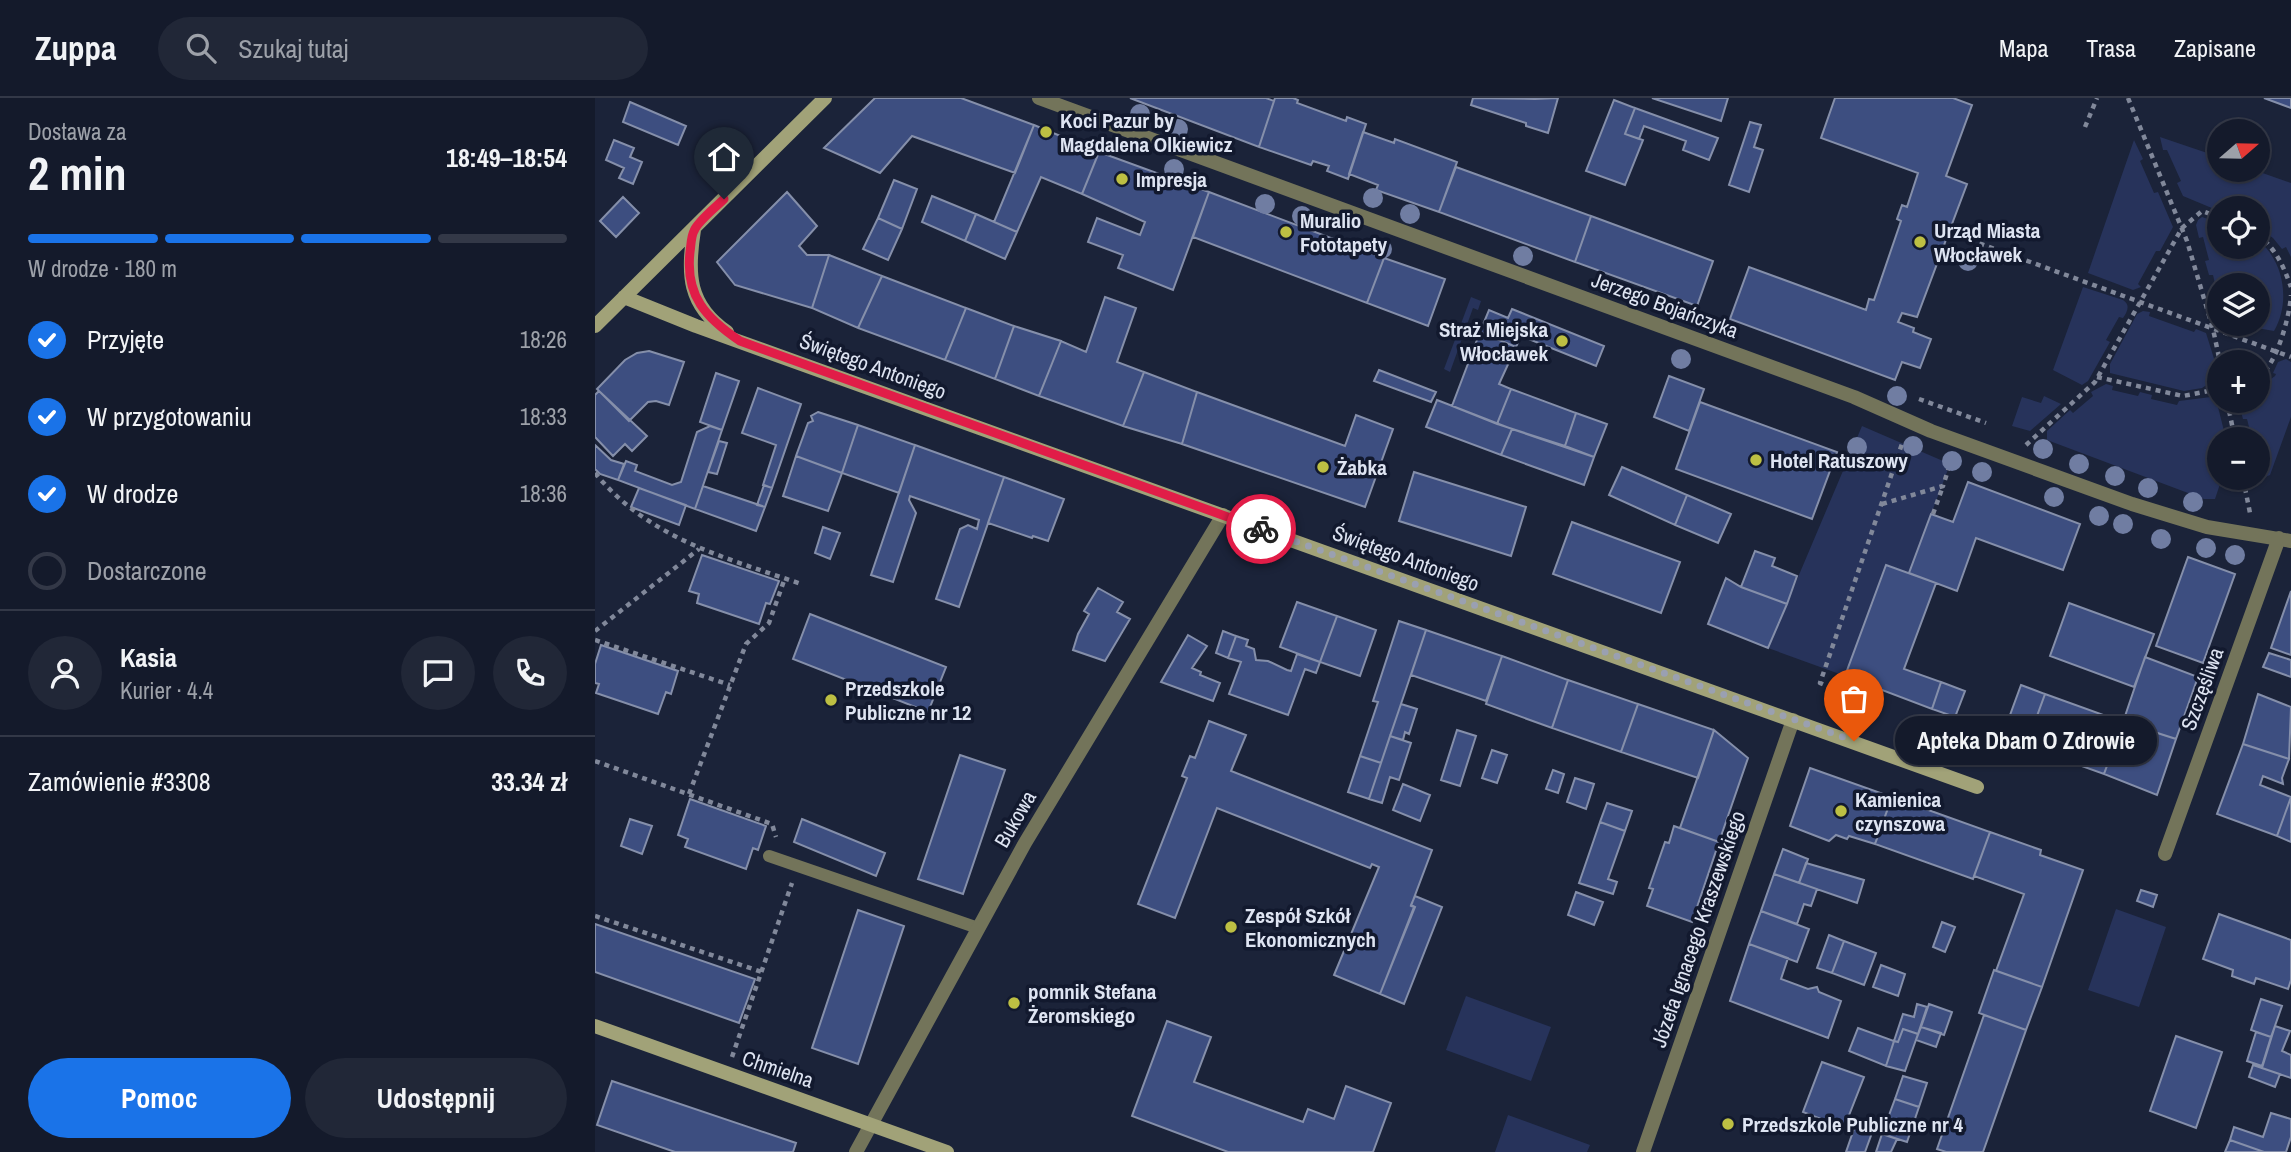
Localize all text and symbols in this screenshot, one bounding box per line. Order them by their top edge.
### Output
search box [158,17,648,80]
text: Zuppa [35,26,116,70]
icon: search [182,29,220,67]
text: Szukaj tutaj [238,31,348,66]
text: Mapa [1999,32,2048,64]
text: Trasa [2086,32,2136,64]
text: Zapisane [2174,32,2256,64]
place label: Koci Pazur by Magdalena Olkiewicz [1060,106,1233,159]
text: Dostawa za [28,116,127,147]
north arrow [2207,119,2270,182]
map controls [2207,119,2270,490]
marker: Koci Pazur by Magdalena Olkiewicz [1038,124,1054,140]
pin [694,127,754,199]
icon: home [705,138,743,176]
text: 18:49–18:54 [446,140,567,175]
text: 2 min [28,142,127,204]
place label: Impresja [1136,165,1207,194]
marker: Impresja [1114,171,1130,187]
button: locate [2207,196,2270,259]
place label: Muralio Fototapety [1300,206,1388,259]
place label: Urząd Miasta Włocławek [1934,216,2041,269]
marker: Muralio Fototapety [1278,224,1294,240]
marker: Urząd Miasta Włocławek [1912,234,1928,250]
text: W drodze · 180 m [28,253,177,284]
street label: Jerzego Bojańczyka [1588,265,1743,345]
button: layers [2207,273,2270,336]
place label: Straż Miejska Włocławek [1439,315,1548,368]
icon: check [28,321,66,359]
text: Przyjęte [87,322,164,357]
text: 18:26 [520,324,567,355]
street label: Świętego Antoniego [796,326,950,406]
marker: Straż Miejska Włocławek [1554,333,1570,349]
button: + [2207,350,2270,413]
icon: check [28,398,66,436]
text: W przygotowaniu [87,399,252,434]
text: 18:33 [520,401,567,432]
button: − [2207,427,2270,490]
place label: Hotel Ratuszowy [1770,446,1908,475]
marker: Hotel Ratuszowy [1748,452,1764,468]
place label: Żabka [1337,453,1387,482]
marker: Żabka [1315,459,1331,475]
icon: check [28,475,66,513]
text: W drodze [87,476,178,511]
text: 18:36 [520,478,567,509]
courier [1226,494,1296,564]
icon: bike [1242,510,1280,548]
street label: Świętego Antoniego [1329,518,1483,598]
text: Dostarczone [87,553,207,588]
button: person [28,636,102,710]
button: chat [401,636,475,710]
button: phone [493,636,567,710]
text: Kasia [120,640,177,675]
street label: Szczęśliwa [2174,643,2230,734]
pin [1824,669,1884,741]
place label: Przedszkole Publiczne nr 12 [845,674,971,727]
text: Kurier · 4.4 [120,675,213,706]
icon: bag [1835,680,1873,718]
marker: Przedszkole Publiczne nr 12 [823,692,839,708]
callout: Apteka Dbam O Zdrowie [1896,716,2159,766]
text: Apteka Dbam O Zdrowie [1917,725,2135,756]
text: Zamówienie #3308 [28,764,211,799]
text: 33.34 zł [491,764,567,799]
street label: Bukowa [987,785,1043,853]
place label: Kamienica czynszowa [1855,785,1945,838]
marker: Kamienica czynszowa [1833,803,1849,819]
street label: Józefa Ignacego Kraszewskiego [1644,807,1752,1051]
place label: Zespół Szkół Ekonomicznych [1245,901,1376,954]
marker: Zespół Szkół Ekonomicznych [1223,919,1239,935]
place label: pomnik Stefana Żeromskiego [1028,977,1157,1030]
marker: pomnik Stefana Żeromskiego [1006,995,1022,1011]
street label: Chmielna [738,1043,818,1095]
button: Pomoc [28,1058,291,1138]
button: Udostępnij [305,1058,567,1138]
place label: Przedszkole Publiczne nr 4 [1742,1110,1964,1139]
marker: Przedszkole Publiczne nr 4 [1720,1116,1736,1132]

